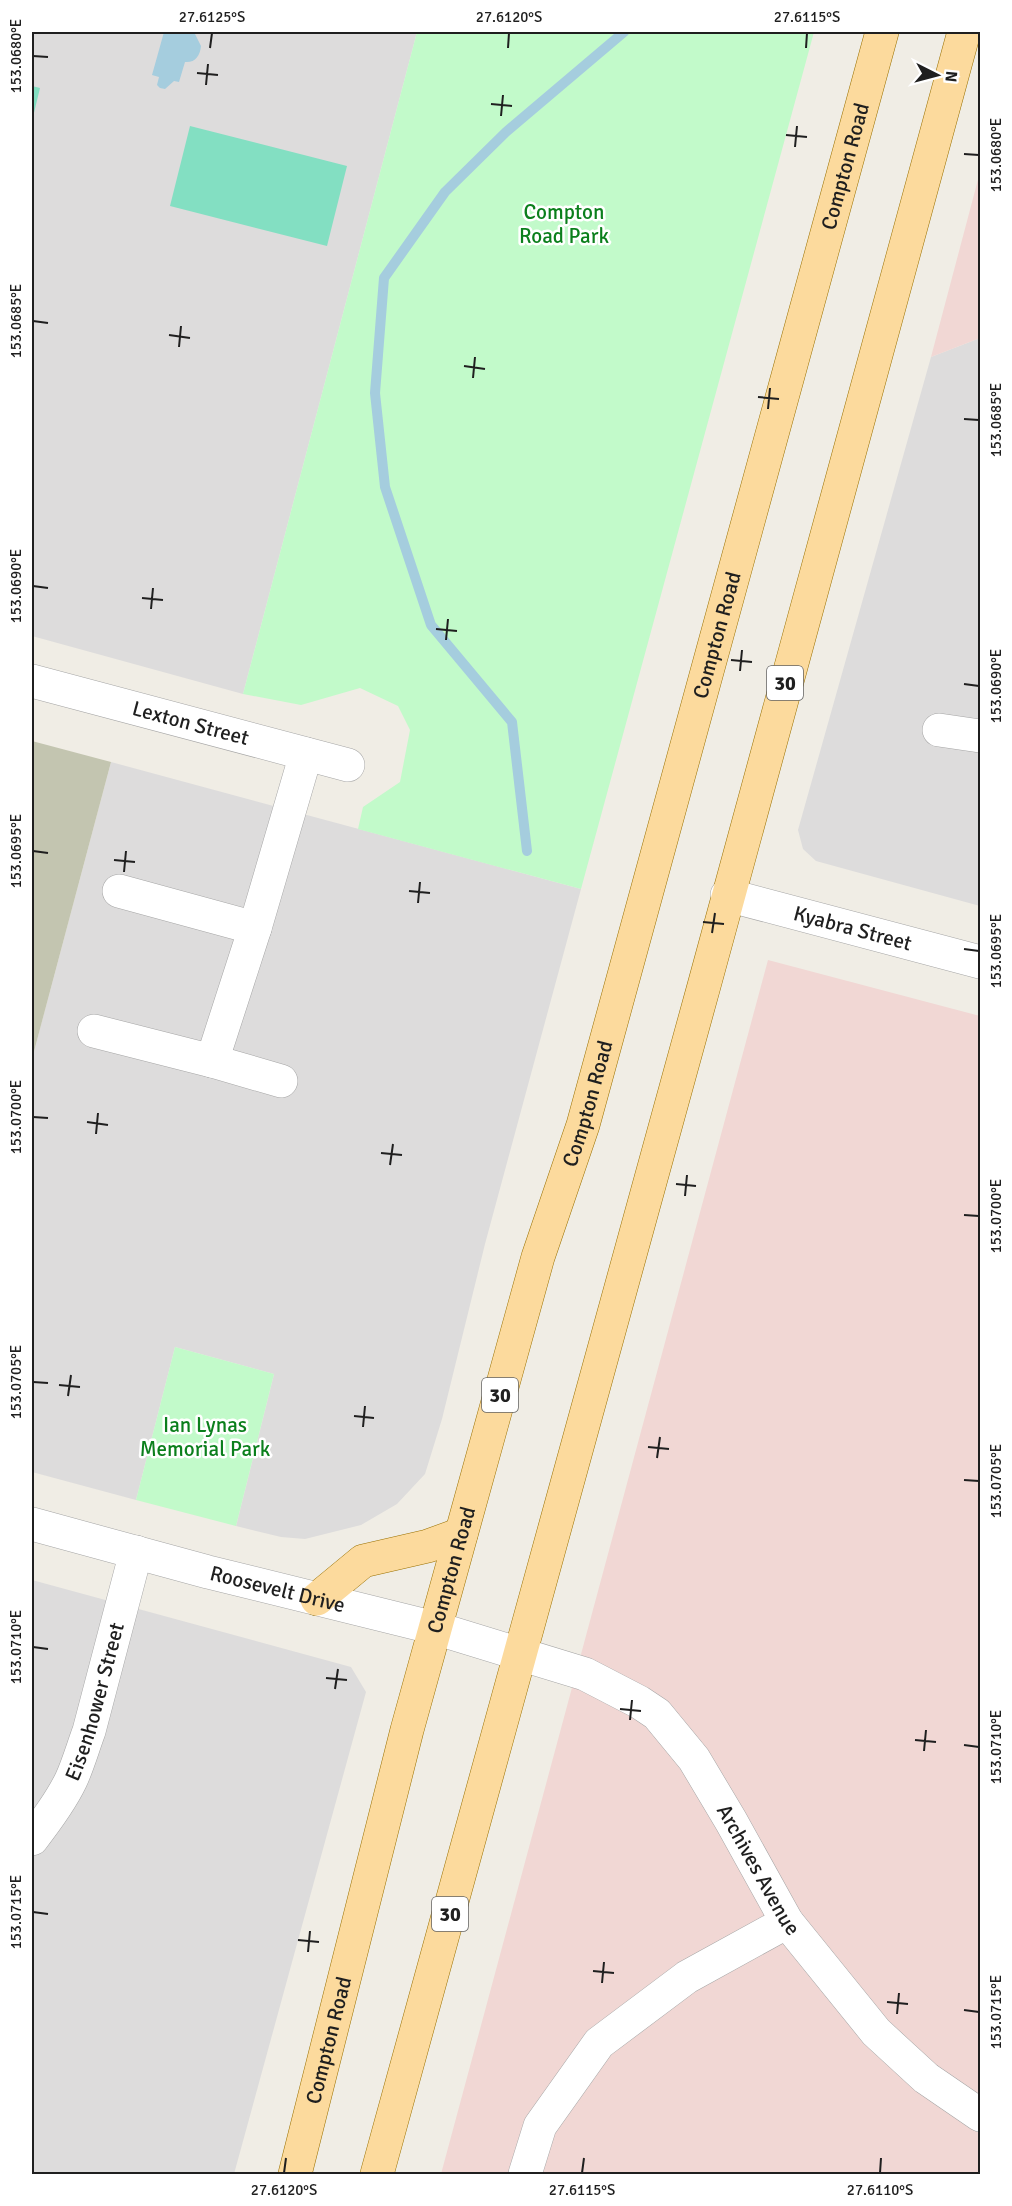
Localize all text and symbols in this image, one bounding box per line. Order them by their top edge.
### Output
text: 27.6125°S [179,8,245,26]
text: 27.6120°S [476,8,542,26]
text: 27.6115°S [774,8,840,26]
text: 153.0680°E [7,19,25,93]
north arrow [907,45,967,105]
text: N [940,70,961,83]
street label: Compton Road [815,100,875,233]
text: 153.0680°E [987,118,1005,192]
park label: Compton Road Park [519,199,609,249]
text: 153.0685°E [7,284,25,358]
text: 153.0685°E [987,383,1005,457]
text: 153.0690°E [7,549,25,623]
street label: Compton Road [687,569,747,702]
text: 153.0690°E [987,649,1005,723]
road number: 30 [767,666,803,700]
street label: Lexton Street [129,695,252,751]
text: 153.0695°E [7,814,25,888]
street label: Kyabra Street [791,900,915,956]
text: 153.0695°E [987,914,1005,988]
street label: Compton Road [557,1038,619,1170]
text: 153.0700°E [7,1080,25,1154]
text: 153.0700°E [987,1179,1005,1253]
text: 153.0705°E [7,1345,25,1419]
road number: 30 [482,1378,518,1412]
park label: Ian Lynas Memorial Park [140,1412,271,1462]
text: 153.0705°E [987,1444,1005,1518]
street label: Compton Road [421,1504,481,1636]
street label: Roosevelt Drive [207,1560,348,1618]
text: 153.0710°E [7,1610,25,1684]
street label: Eisenhower Street [59,1620,130,1785]
text: 153.0710°E [987,1710,1005,1784]
street label: Archives Avenue [711,1800,806,1941]
text: 153.0715°E [7,1875,25,1949]
road number: 30 [432,1897,468,1931]
street label: Compton Road [300,1974,357,2107]
text: 153.0715°E [987,1975,1005,2049]
text: 27.6120°S [251,2181,317,2199]
text: 27.6115°S [549,2181,615,2199]
text: 27.6110°S [847,2181,913,2199]

